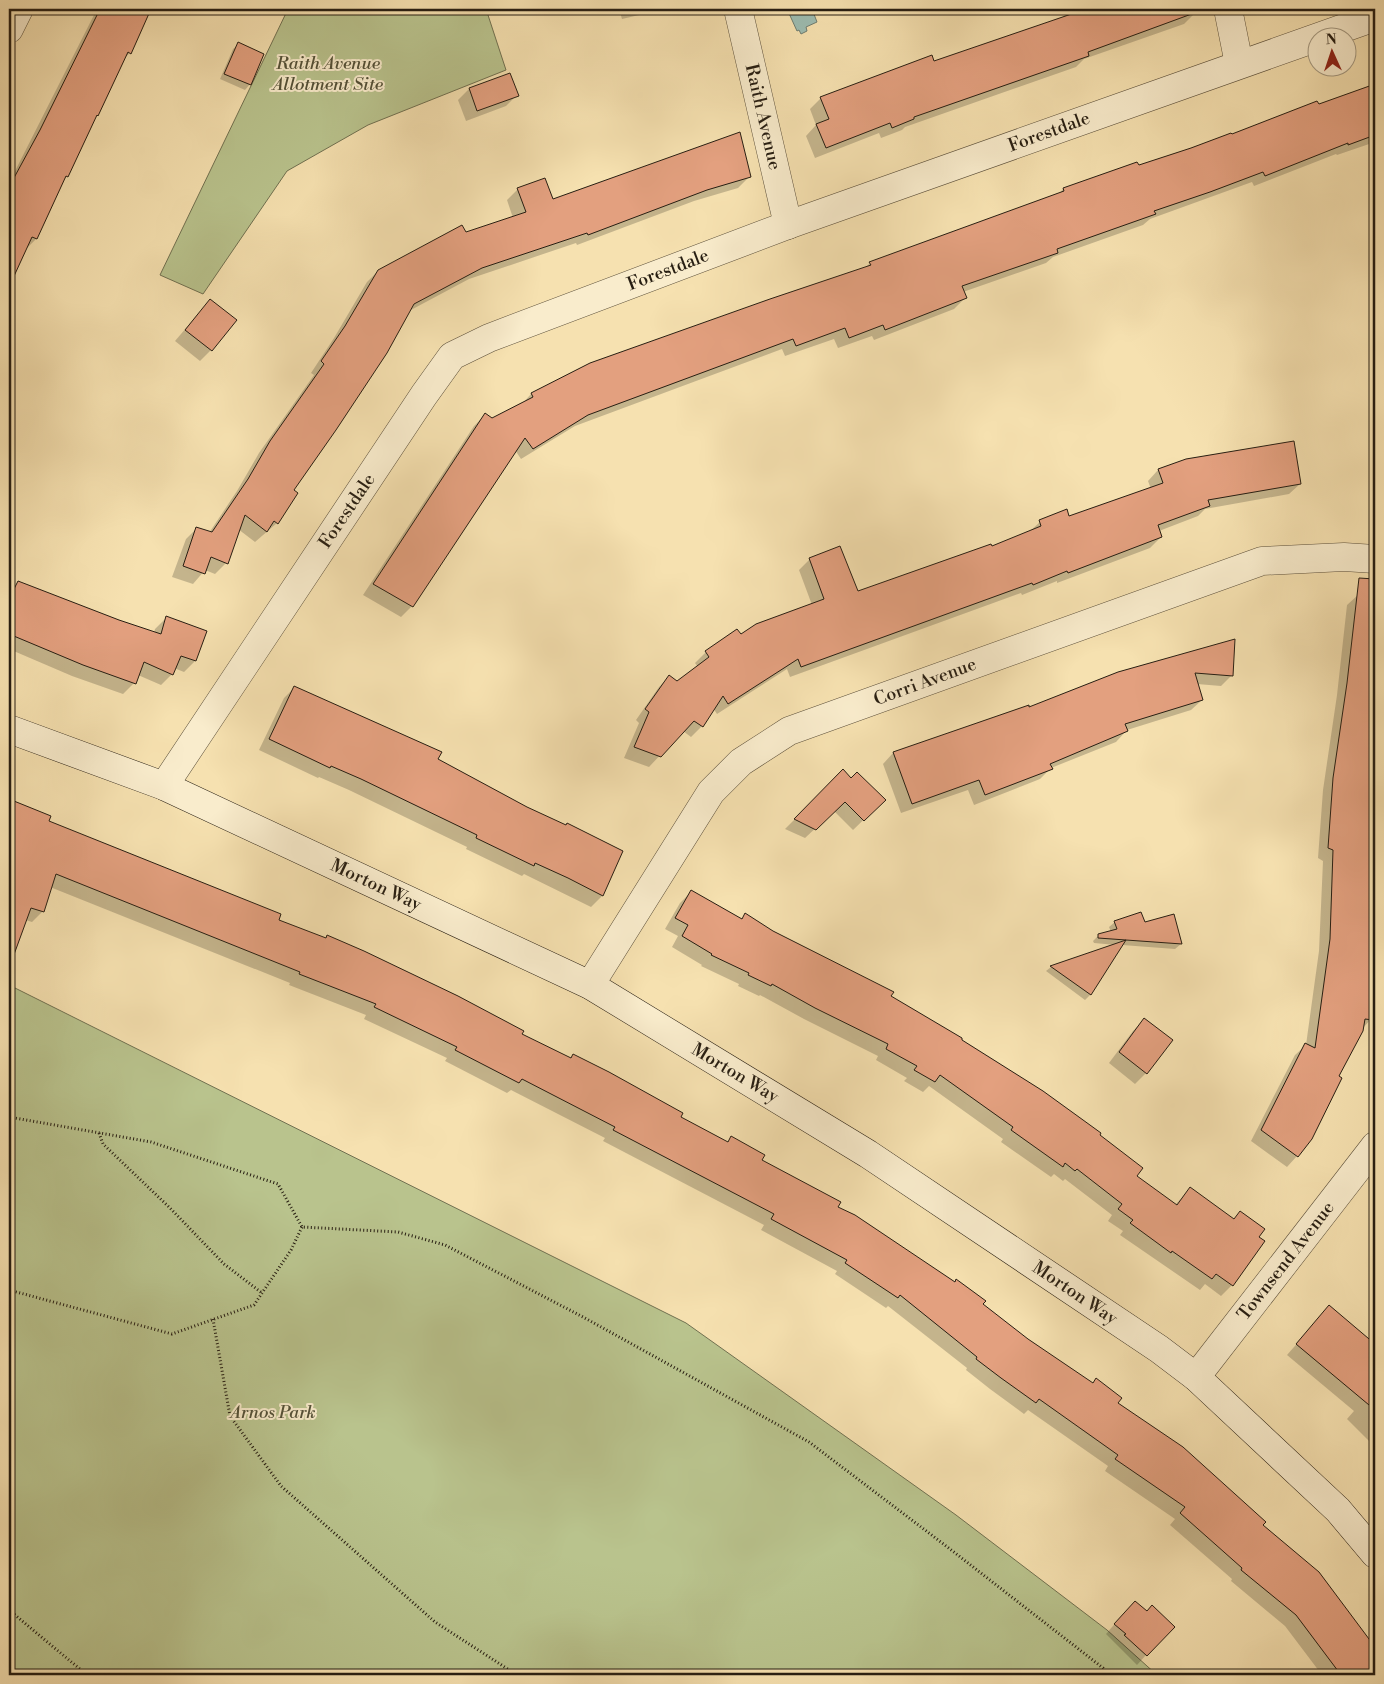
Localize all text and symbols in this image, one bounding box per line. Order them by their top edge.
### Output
north arrow [1306,28,1356,78]
text: N [1325,31,1337,49]
park label: Raith Avenue Allotment Site [271,52,384,96]
street label: Raith Avenue [740,62,786,172]
street label: Forestdale [1005,107,1093,157]
street label: Forestdale [624,244,712,296]
street label: Forestdale [314,469,380,553]
street label: Corri Avenue [870,653,980,711]
street label: Morton Way [327,854,425,916]
street label: Morton Way [687,1038,783,1108]
street label: Townsend Avenue [1232,1197,1340,1325]
street label: Morton Way [1028,1256,1122,1330]
park label: Arnos Park [228,1401,316,1424]

